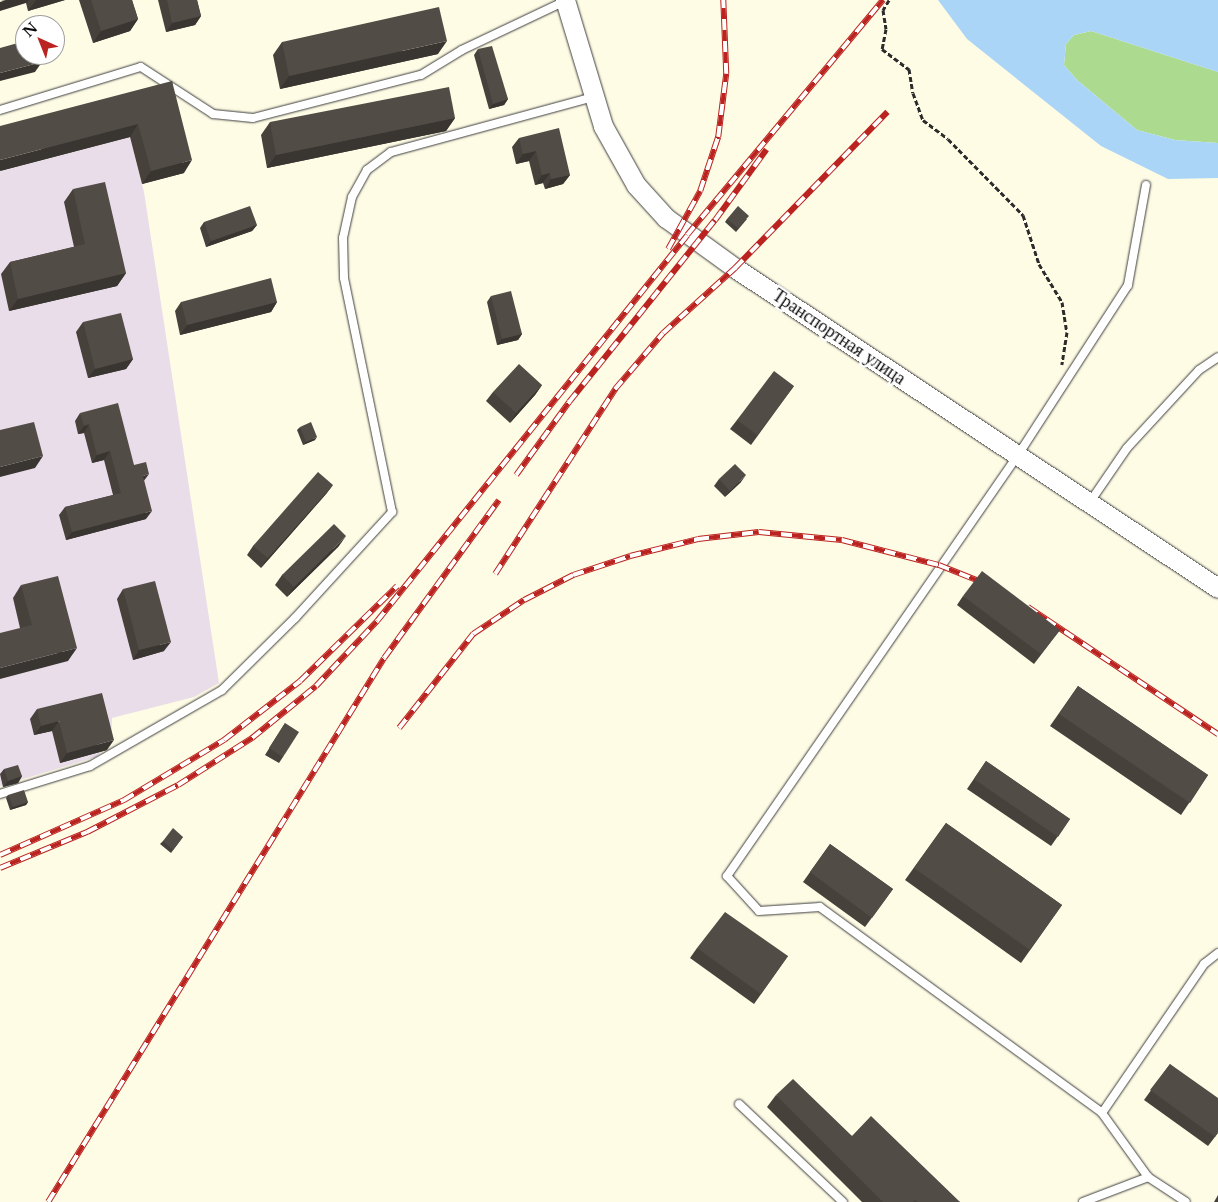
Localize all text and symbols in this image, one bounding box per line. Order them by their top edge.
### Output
north arrow [15,15,65,65]
text: N [19,19,41,41]
street label: Транспортная улица [768,285,910,389]

